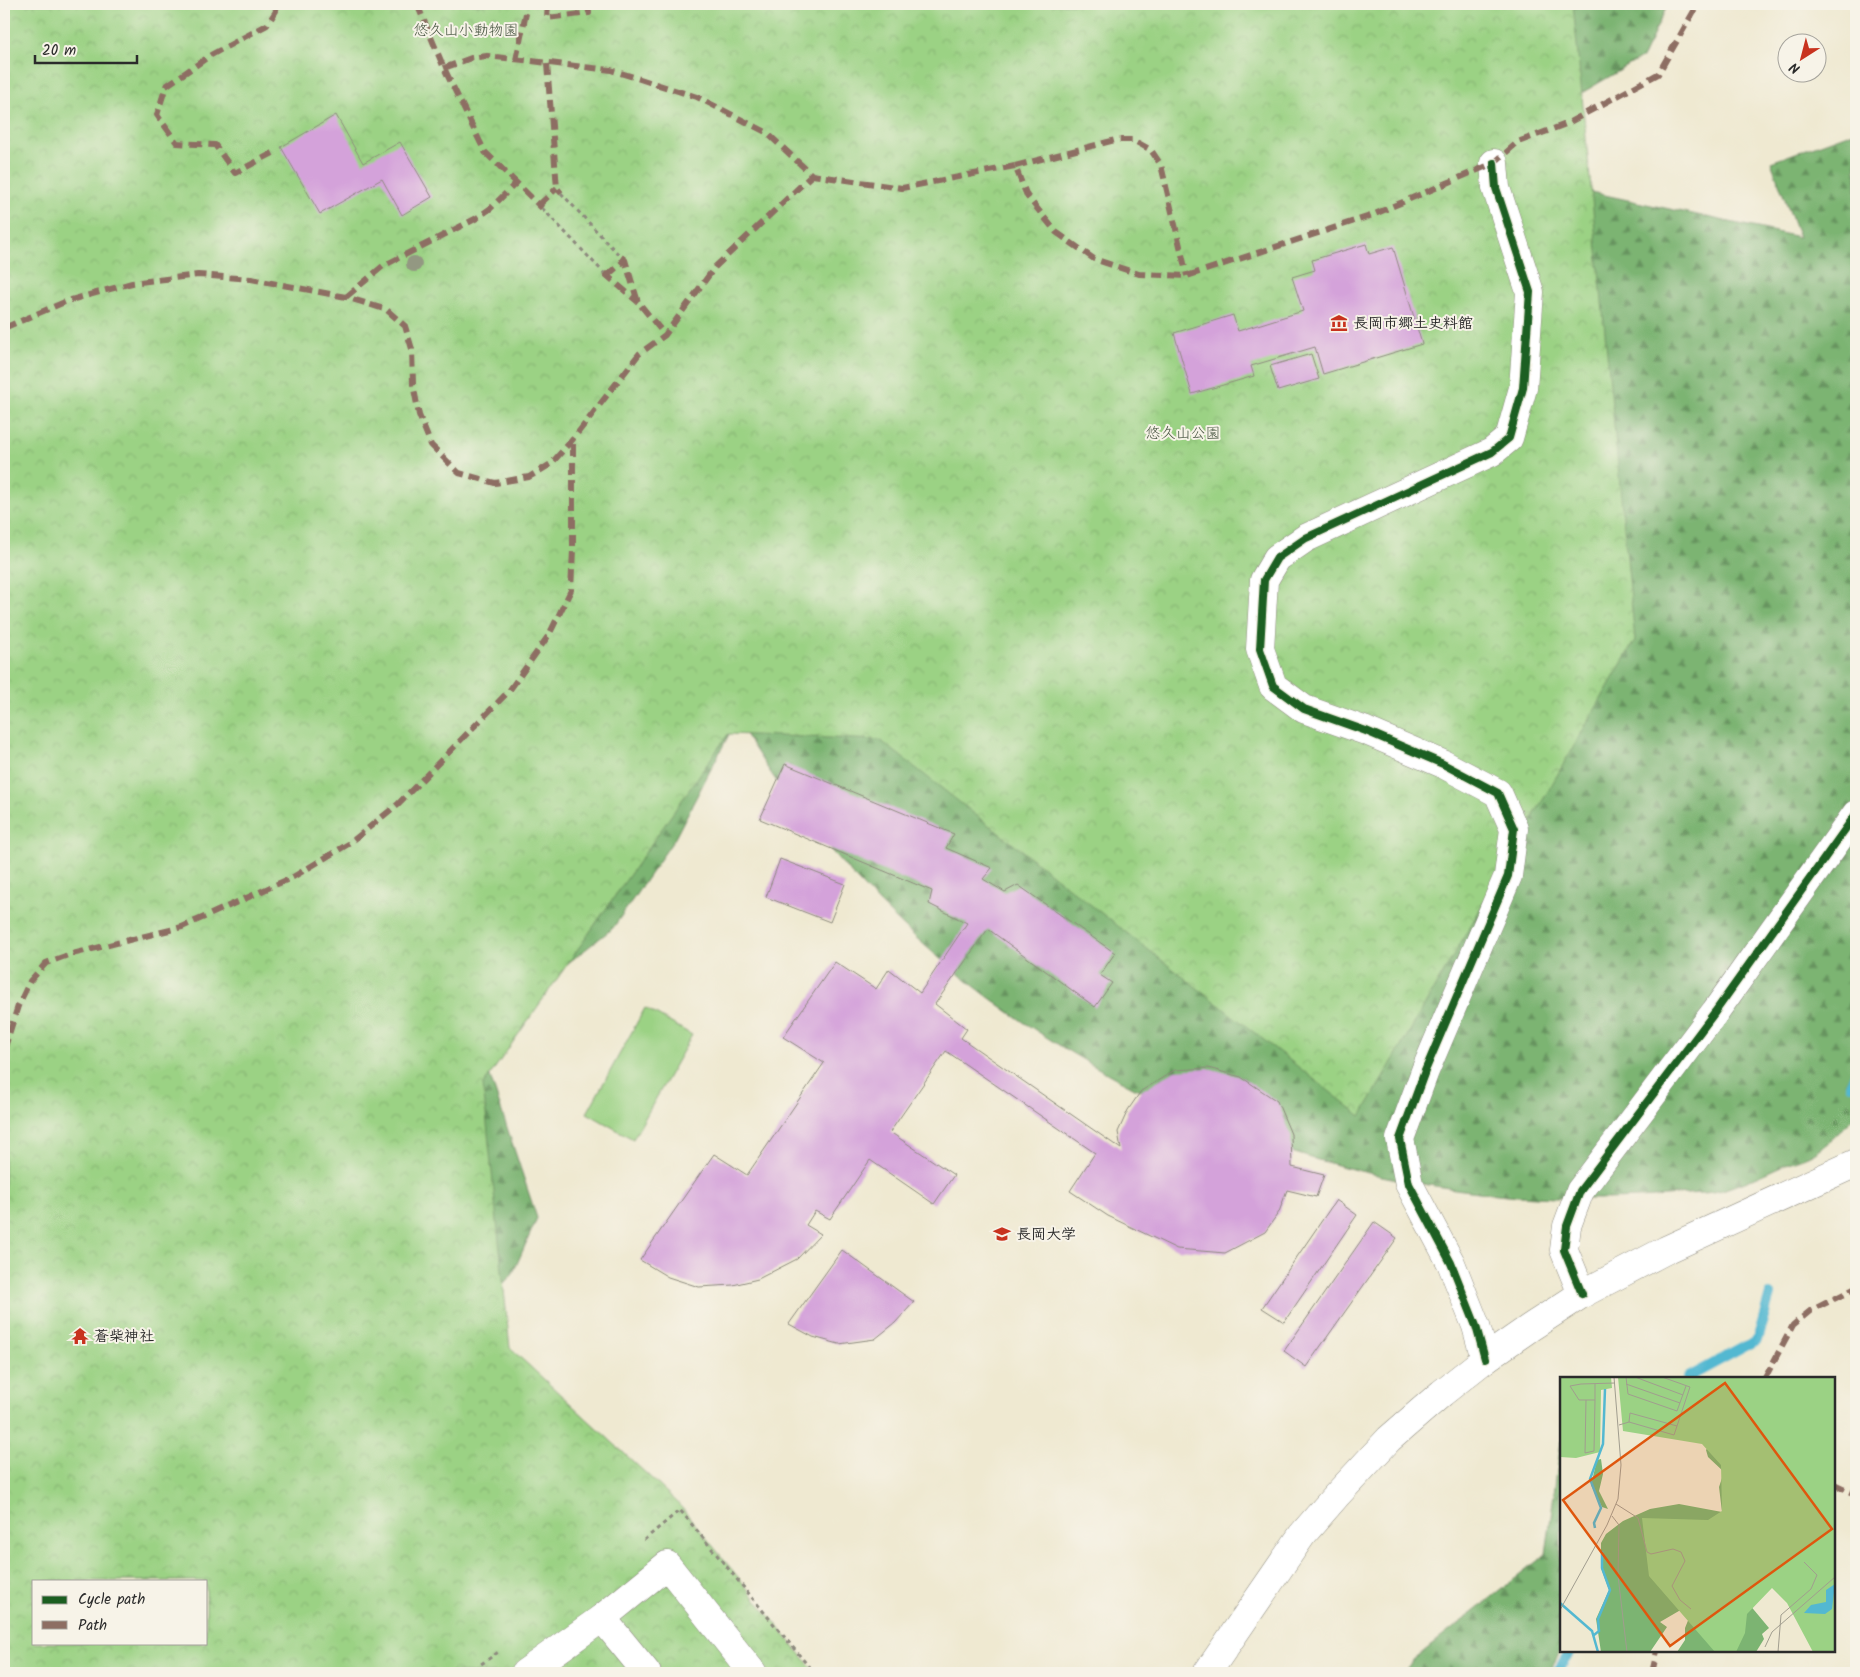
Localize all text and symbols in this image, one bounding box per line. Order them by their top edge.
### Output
park label: 悠久山小動物園 [413,19,519,43]
scale bar [35,32,138,64]
north arrow [1778,32,1828,82]
text: 20 m [42,39,76,63]
text: N [1785,56,1805,79]
place label: 長岡市郷土史料館 [1353,312,1473,336]
museum icon: 長岡市郷土史料館 [1329,313,1349,333]
park label: 悠久山公園 [1145,422,1221,446]
place label: 長岡大学 [1016,1223,1076,1247]
school or university icon: 長岡大学 [992,1224,1012,1244]
place label: 蒼柴神社 [94,1325,154,1349]
temple icon: 蒼柴神社 [70,1326,90,1346]
inset map [1560,1377,1835,1652]
legend [32,1580,208,1644]
text: Cycle path [78,1588,145,1612]
text: Path [78,1614,107,1638]

